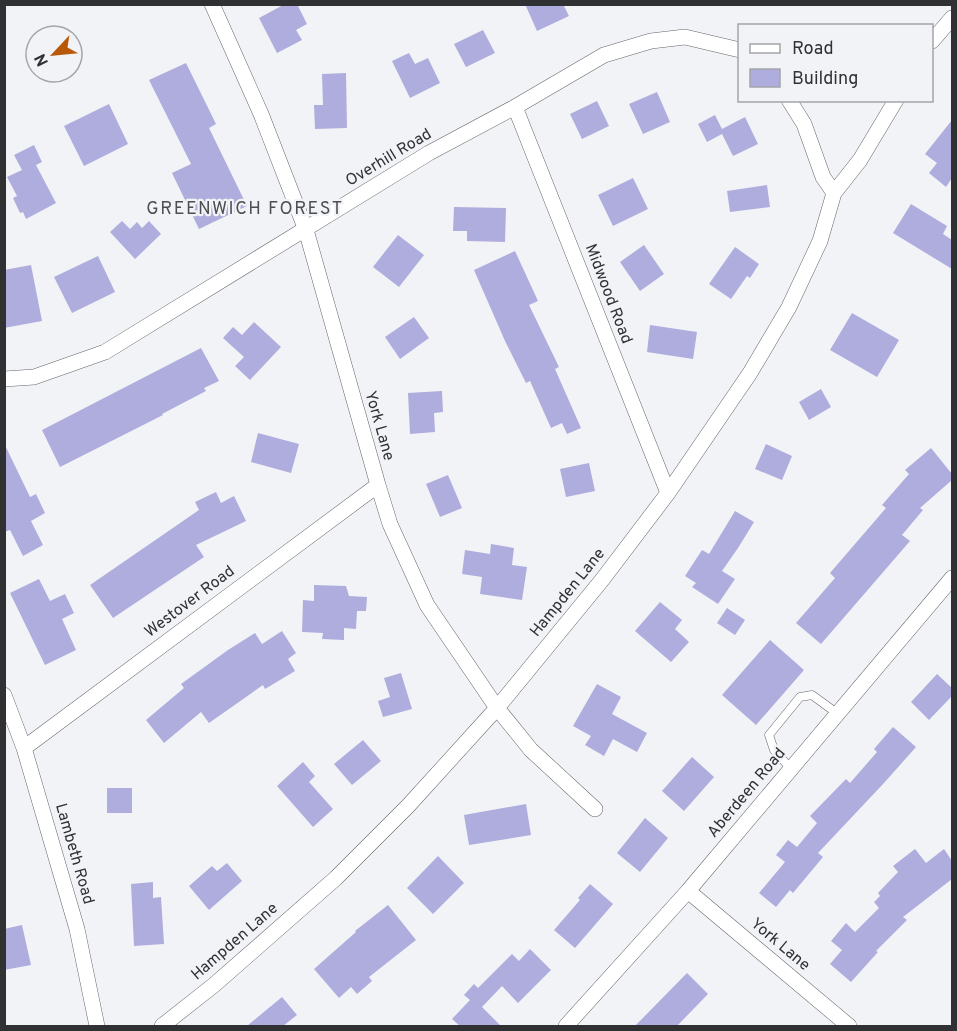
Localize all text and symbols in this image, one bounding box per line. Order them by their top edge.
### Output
north arrow [24,24,84,84]
legend [738,24,933,102]
text: Road [792,38,834,61]
text: N [31,50,54,69]
text: Building [792,68,858,91]
street label: Overhill Road [342,124,436,192]
district label: GREENWICH FOREST [146,198,344,221]
street label: Midwood Road [580,241,636,347]
street label: York Lane [360,389,398,463]
street label: Hampden Lane [526,545,610,641]
street label: Westover Road [141,562,239,642]
street label: Aberdeen Road [704,744,790,842]
street label: Lambeth Road [50,801,98,907]
street label: Hampden Lane [188,899,282,985]
street label: York Lane [746,914,814,976]

